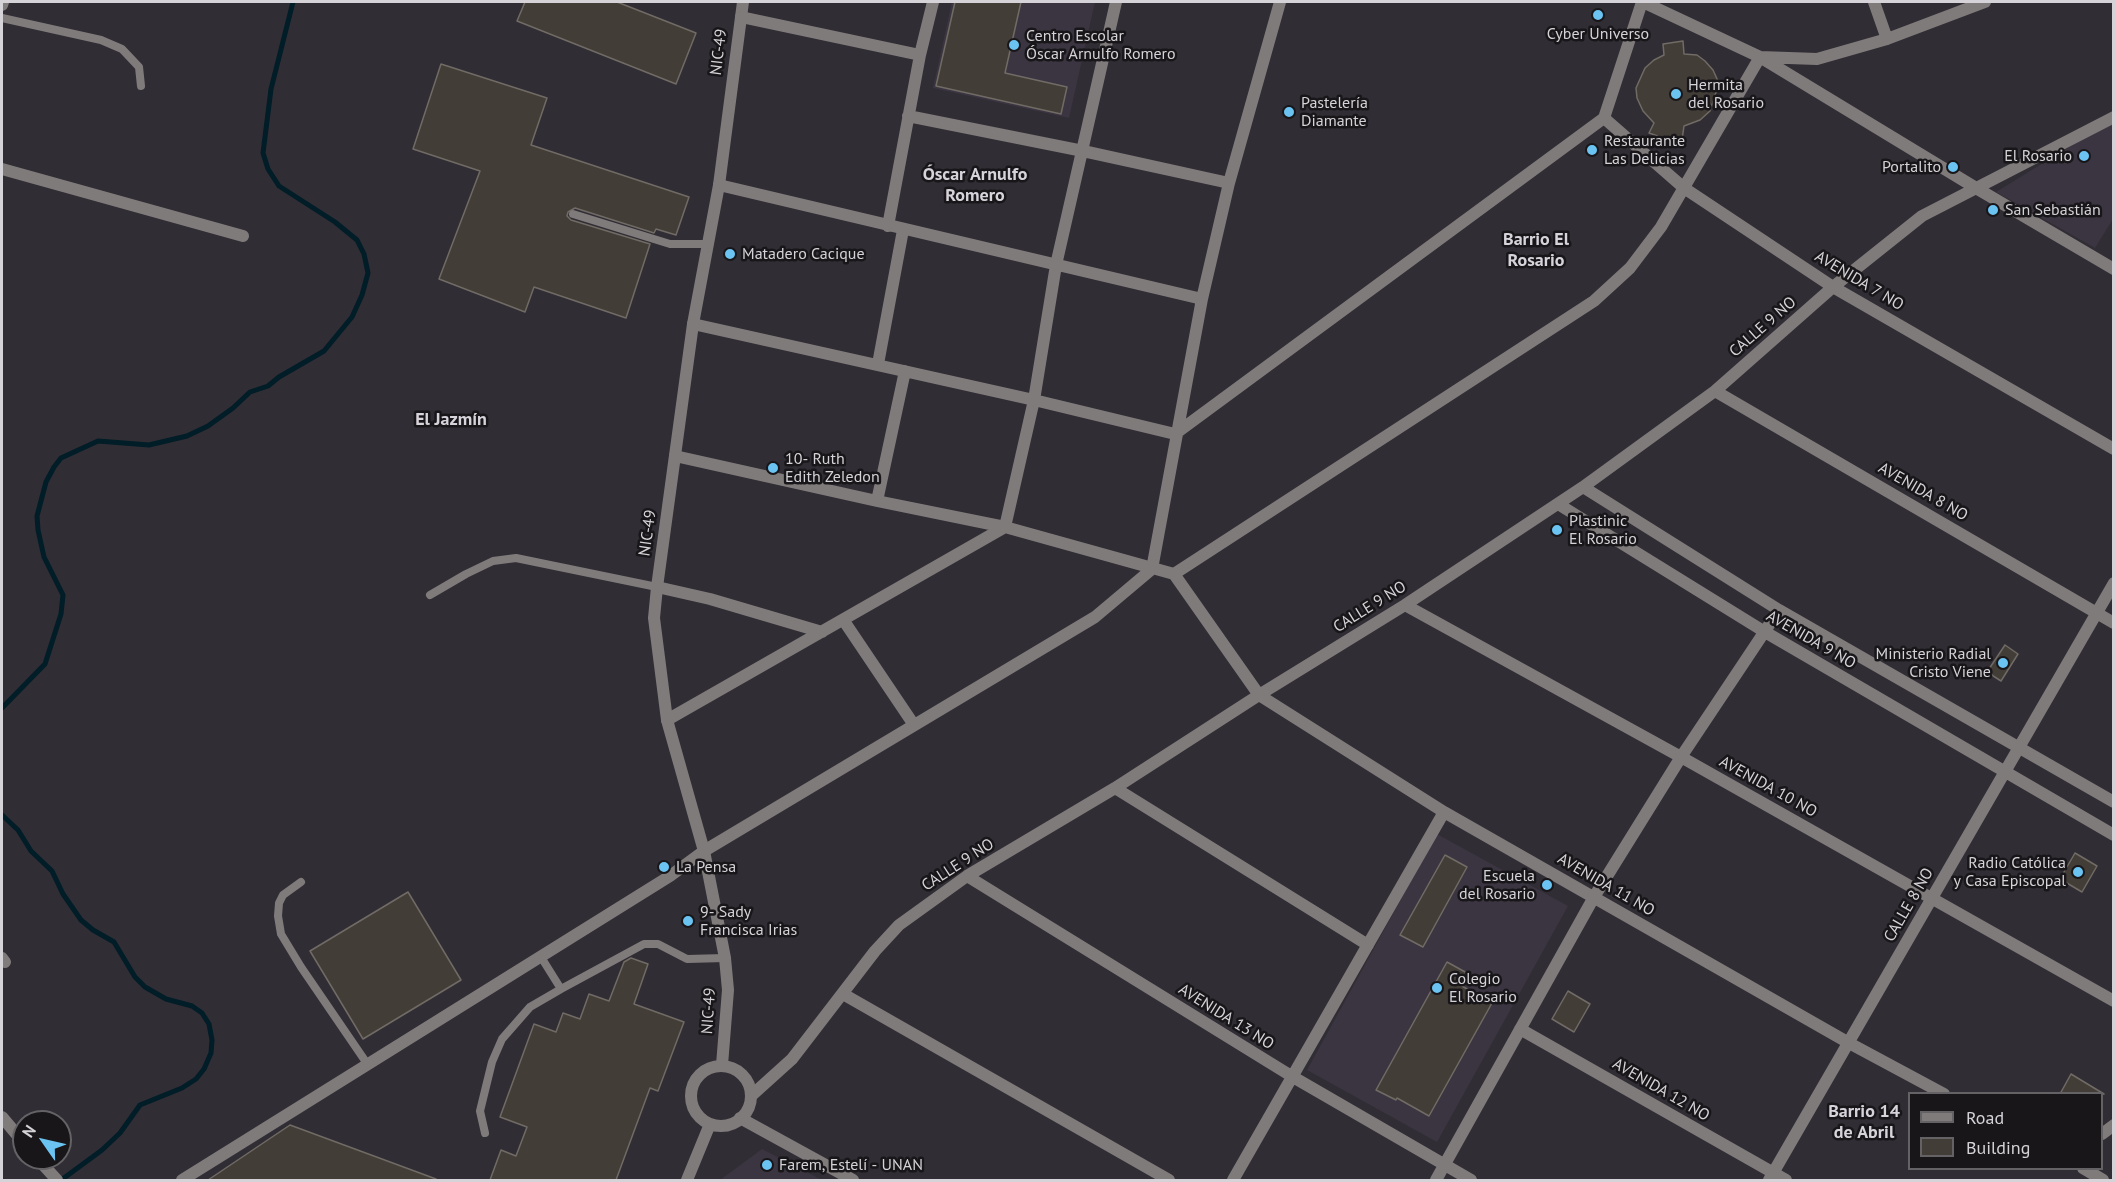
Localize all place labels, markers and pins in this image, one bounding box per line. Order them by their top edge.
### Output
marker: Cyber Universo [1591,8,1605,22]
place label: Cyber Universo [1547,24,1649,44]
place label: Centro Escolar Óscar Arnulfo Romero [1026,26,1176,64]
marker: Centro Escolar Óscar Arnulfo Romero [1007,38,1021,52]
place label: Hermita del Rosario [1688,75,1764,113]
marker: Hermita del Rosario [1669,87,1683,101]
place label: Pastelería Diamante [1301,93,1368,131]
marker: Pastelería Diamante [1282,105,1296,119]
place label: Restaurante Las Delicias [1604,131,1685,169]
marker: Restaurante Las Delicias [1585,143,1599,157]
place label: El Rosario [2004,146,2072,166]
marker: El Rosario [2077,149,2091,163]
place label: Portalito [1882,157,1941,177]
marker: Portalito [1946,160,1960,174]
place label: San Sebastián [2005,200,2101,220]
marker: San Sebastián [1986,203,2000,217]
place label: Matadero Cacique [742,244,865,264]
marker: Matadero Cacique [723,247,737,261]
place label: 10- Ruth Edith Zeledon [785,449,880,487]
marker: 10- Ruth Edith Zeledon [766,461,780,475]
place label: Plastinic El Rosario [1569,511,1637,549]
marker: Plastinic El Rosario [1550,523,1564,537]
place label: Ministerio Radial Cristo Viene [1876,644,1991,682]
marker: Ministerio Radial Cristo Viene [1996,656,2010,670]
place label: Radio Católica y Casa Episcopal [1954,853,2066,891]
place label: La Pensa [676,857,736,877]
marker: La Pensa [657,860,671,874]
marker: Radio Católica y Casa Episcopal [2071,865,2085,879]
place label: Escuela del Rosario [1459,866,1535,904]
marker: Escuela del Rosario [1540,878,1554,892]
place label: 9- Sady Francisca Irias [700,902,797,940]
marker: 9- Sady Francisca Irias [681,914,695,928]
place label: Colegio El Rosario [1449,969,1517,1007]
marker: Colegio El Rosario [1430,981,1444,995]
place label: Farem, Estelí - UNAN [779,1155,923,1175]
marker: Farem, Estelí - UNAN [760,1158,774,1172]

